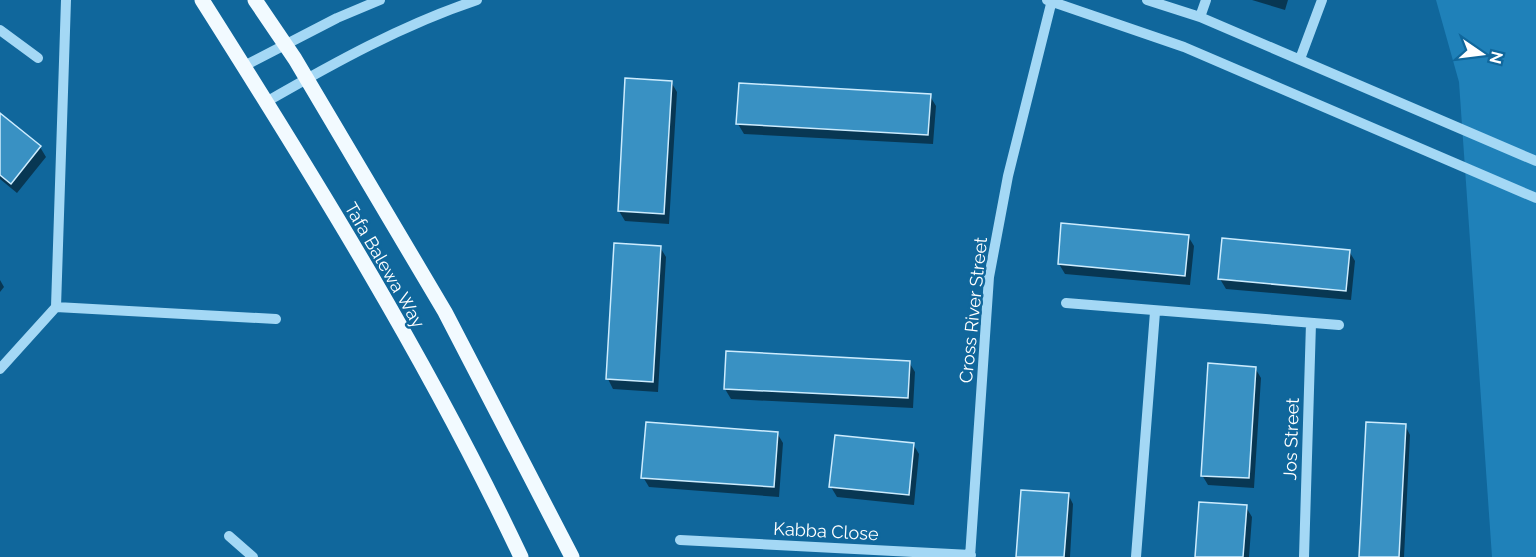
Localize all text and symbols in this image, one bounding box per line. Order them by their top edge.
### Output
north arrow [1452,24,1512,84]
text: N [1485,49,1507,66]
street label: Tafa Balewa Way [341,198,430,332]
street label: Cross River Street [955,236,991,384]
street label: Jos Street [1279,397,1303,481]
street label: Kabba Close [773,518,880,544]

